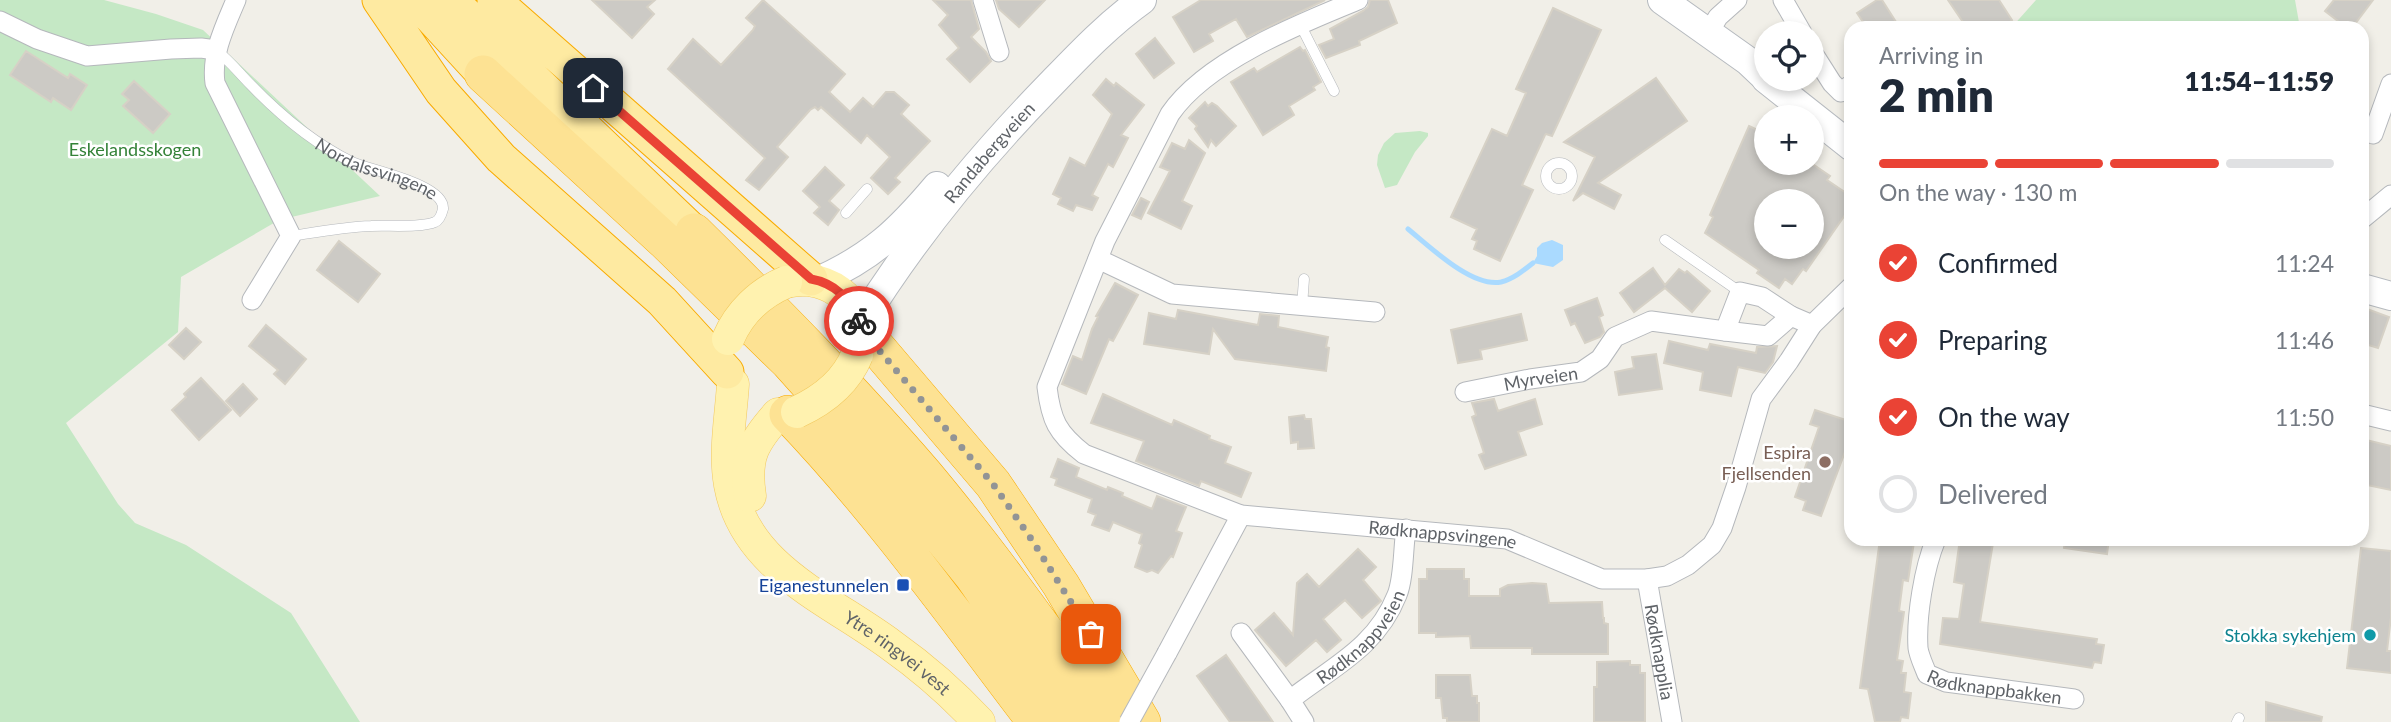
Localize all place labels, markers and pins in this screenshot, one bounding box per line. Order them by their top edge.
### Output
pin [563,58,623,118]
place label: Espira Fjellsenden [1722,441,1811,484]
marker: Espira Fjellsenden [1817,454,1833,470]
place label: Eiganestunnelen [759,574,889,596]
marker: Eiganestunnelen [895,577,911,593]
pin [1061,604,1121,664]
place label: Stokka sykehjem [2224,624,2356,646]
marker: Stokka sykehjem [2362,627,2378,643]

